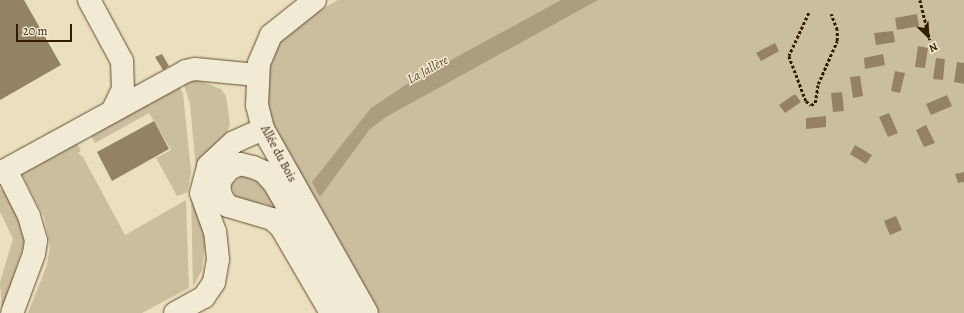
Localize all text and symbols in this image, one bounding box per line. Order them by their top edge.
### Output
scale bar [18,16,74,42]
north arrow [908,16,948,56]
text: 20 m [23,23,47,39]
text: N [926,39,940,56]
water label: La Jallère [405,52,451,88]
street label: Allée du Bois [257,123,299,185]

